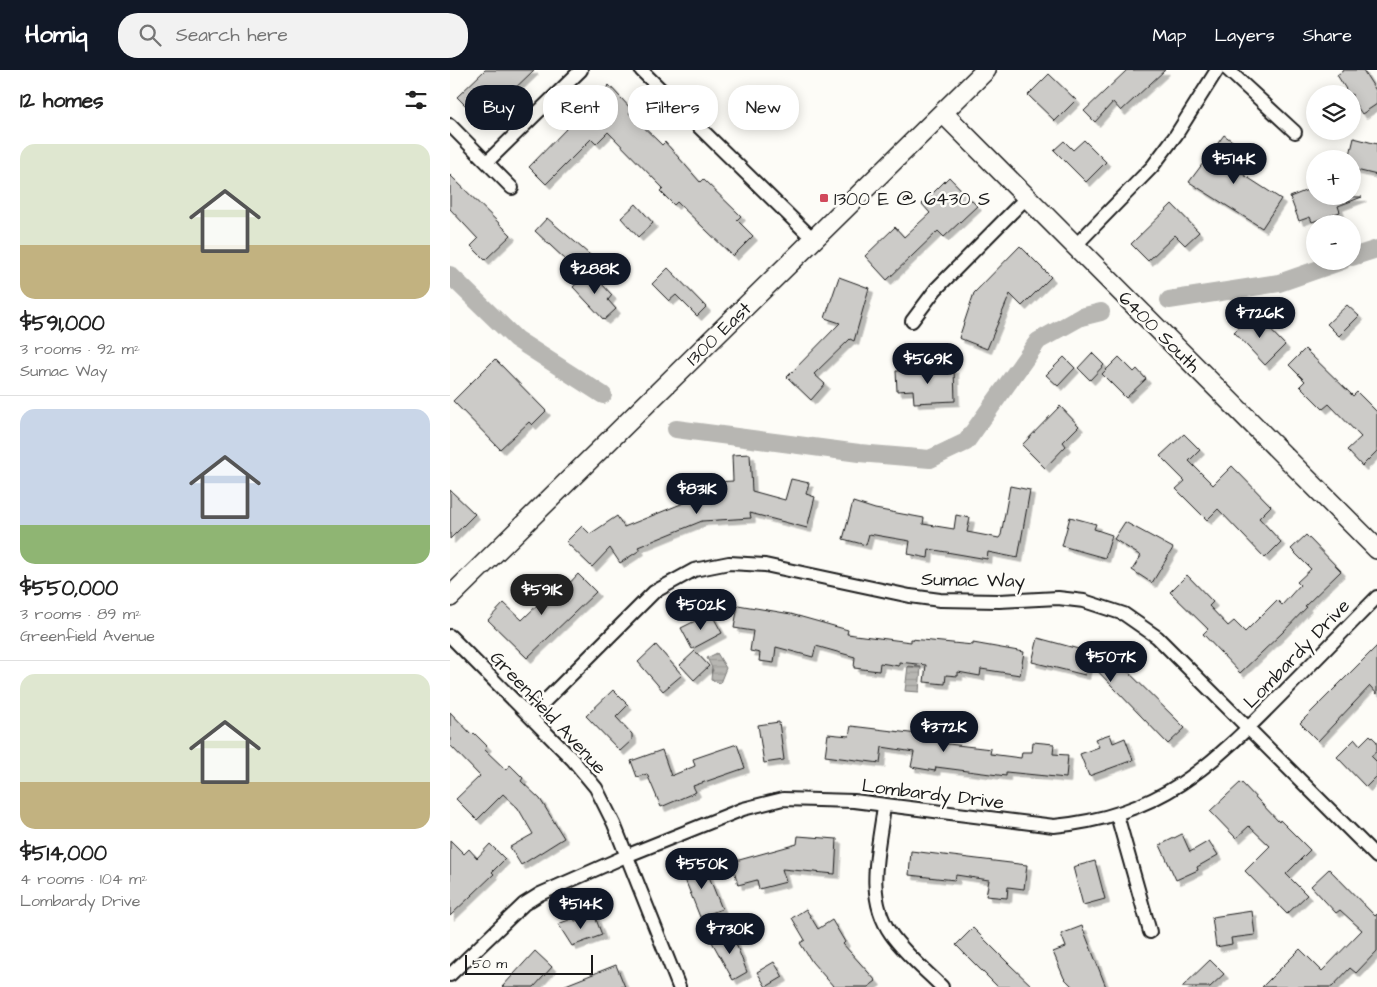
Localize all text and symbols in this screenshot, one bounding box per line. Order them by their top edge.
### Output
search box [118,13,468,58]
text: Homiq [25,18,88,52]
icon: search [136,21,164,49]
text: Search here [176,22,288,49]
text: Map [1152,23,1186,48]
text: Layers [1214,23,1275,48]
text: Share [1303,23,1352,48]
chip: Buy [465,85,533,130]
chip: Rent [543,85,618,130]
chip: Filters [628,85,718,130]
chip: New [728,85,799,130]
map controls [1306,85,1361,270]
button: layers [1306,85,1361,140]
text: 12 homes [20,86,104,115]
icon: filters [402,86,430,114]
pin: $514K [1199,142,1269,185]
text: $514K [1213,148,1255,170]
button: + [1306,150,1361,205]
icon: home [180,176,270,266]
place label: 1300 E @ 6430 S [834,186,990,213]
marker: 1300 E @ 6430 S [818,192,830,204]
button: − [1306,215,1361,270]
pin: $288K [560,252,630,295]
text: $288K [571,258,619,280]
street label: 6400 South [1112,285,1206,380]
street label: 1300 East [680,296,758,372]
pin: $726K [1225,296,1295,339]
text: $726K [1236,302,1284,324]
text: $591,000 [20,309,105,338]
text: 3 rooms · 92 m² [20,338,140,360]
pin: $569K [893,342,963,385]
text: $569K [903,348,953,370]
text: Sumac Way [20,360,108,382]
icon: home [180,442,270,532]
pin: $831K [662,472,732,515]
text: $831K [677,478,717,500]
street label: Sumac Way [921,566,1026,596]
text: $550,000 [20,574,118,603]
pin: $591K [507,574,577,616]
text: $591K [521,579,563,601]
pin: $502K [666,588,736,631]
street label: Lombardy Drive [1238,593,1357,716]
text: $502K [676,594,726,616]
text: 3 rooms · 89 m² [20,603,141,625]
text: Greenfield Avenue [20,625,155,647]
pin: $507K [1076,640,1146,683]
street label: Greenfield Avenue [483,645,612,781]
text: $507K [1086,646,1136,668]
icon: home [180,707,270,797]
pin: $372K [909,710,979,753]
text: $372K [921,716,967,738]
street label: Lombardy Drive [860,772,1005,818]
text: $514,000 [20,839,107,868]
pin: $550K [667,848,737,890]
text: $550K [676,853,728,875]
text: 4 rooms · 104 m² [20,868,148,890]
pin: $514K [546,888,616,930]
text: Lombardy Drive [20,890,140,912]
text: $514K [560,893,602,915]
pin: $730K [695,912,765,955]
text: $730K [707,918,753,940]
scale bar [465,952,592,975]
text: 50 m [472,954,507,974]

